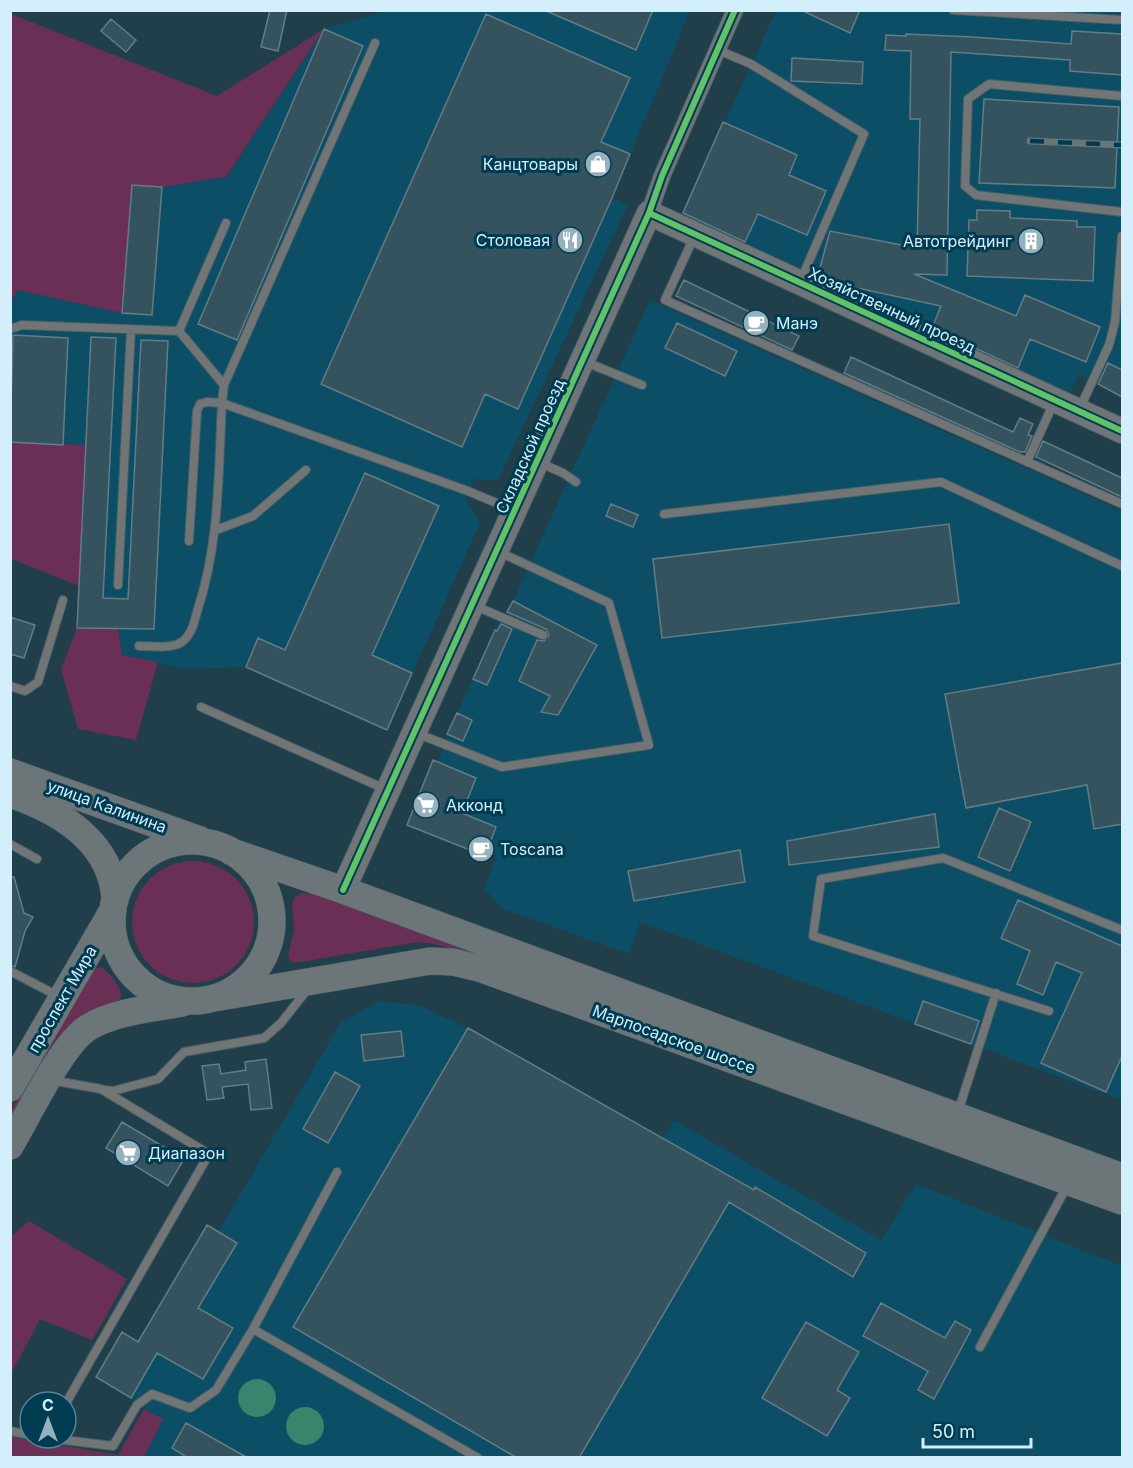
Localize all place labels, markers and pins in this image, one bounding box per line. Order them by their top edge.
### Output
shop icon: Канцтовары [583,149,613,179]
place label: Канцтовары [483,154,578,174]
restaurant icon: Столовая [555,225,585,255]
building icon: Автотрейдинг [1016,226,1046,256]
place label: Столовая [476,230,550,250]
place label: Автотрейдинг [903,231,1012,251]
cafe icon: Манэ [741,308,771,338]
place label: Манэ [776,313,818,333]
supermarket icon: Акконд [411,790,441,820]
place label: Акконд [446,795,503,815]
cafe icon: Toscana [466,834,496,864]
place label: Toscana [500,839,564,859]
supermarket icon: Диапазон [113,1138,143,1168]
place label: Диапазон [148,1143,225,1163]

